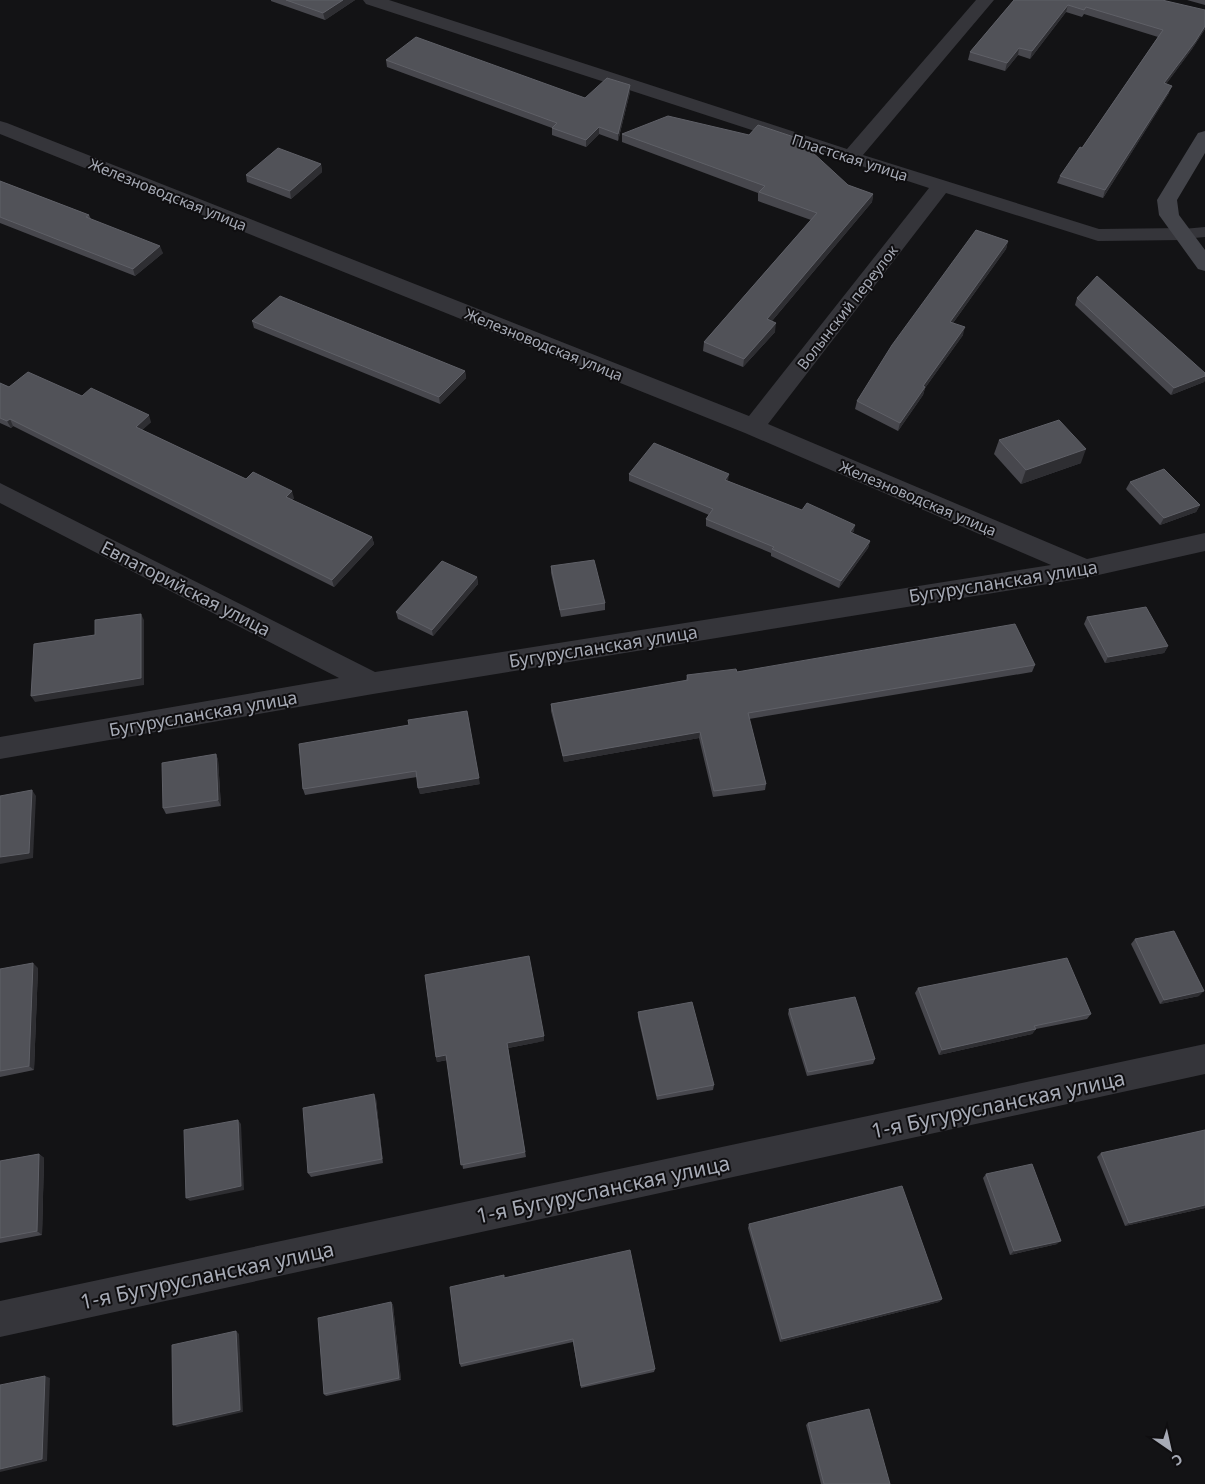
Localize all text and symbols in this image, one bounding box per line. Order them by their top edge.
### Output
street label: Пластская улица [789,129,911,185]
street label: Железноводская улица [86,153,250,235]
street label: Волынский переулок [792,241,902,373]
street label: Железноводская улица [462,303,626,385]
street label: Железноводская улица [836,456,1000,540]
street label: Евпаторийская улица [97,535,275,641]
street label: Бугурусланская улица [907,554,1099,608]
street label: Бугурусланская улица [507,619,699,673]
street label: Бугурусланская улица [107,685,299,741]
street label: 1-я Бугурусланская улица [868,1063,1128,1145]
street label: 1-я Бугурусланская улица [473,1148,733,1230]
street label: 1-я Бугурусланская улица [77,1234,337,1316]
north arrow [1145,1424,1195,1474]
text: С [1168,1450,1187,1471]

